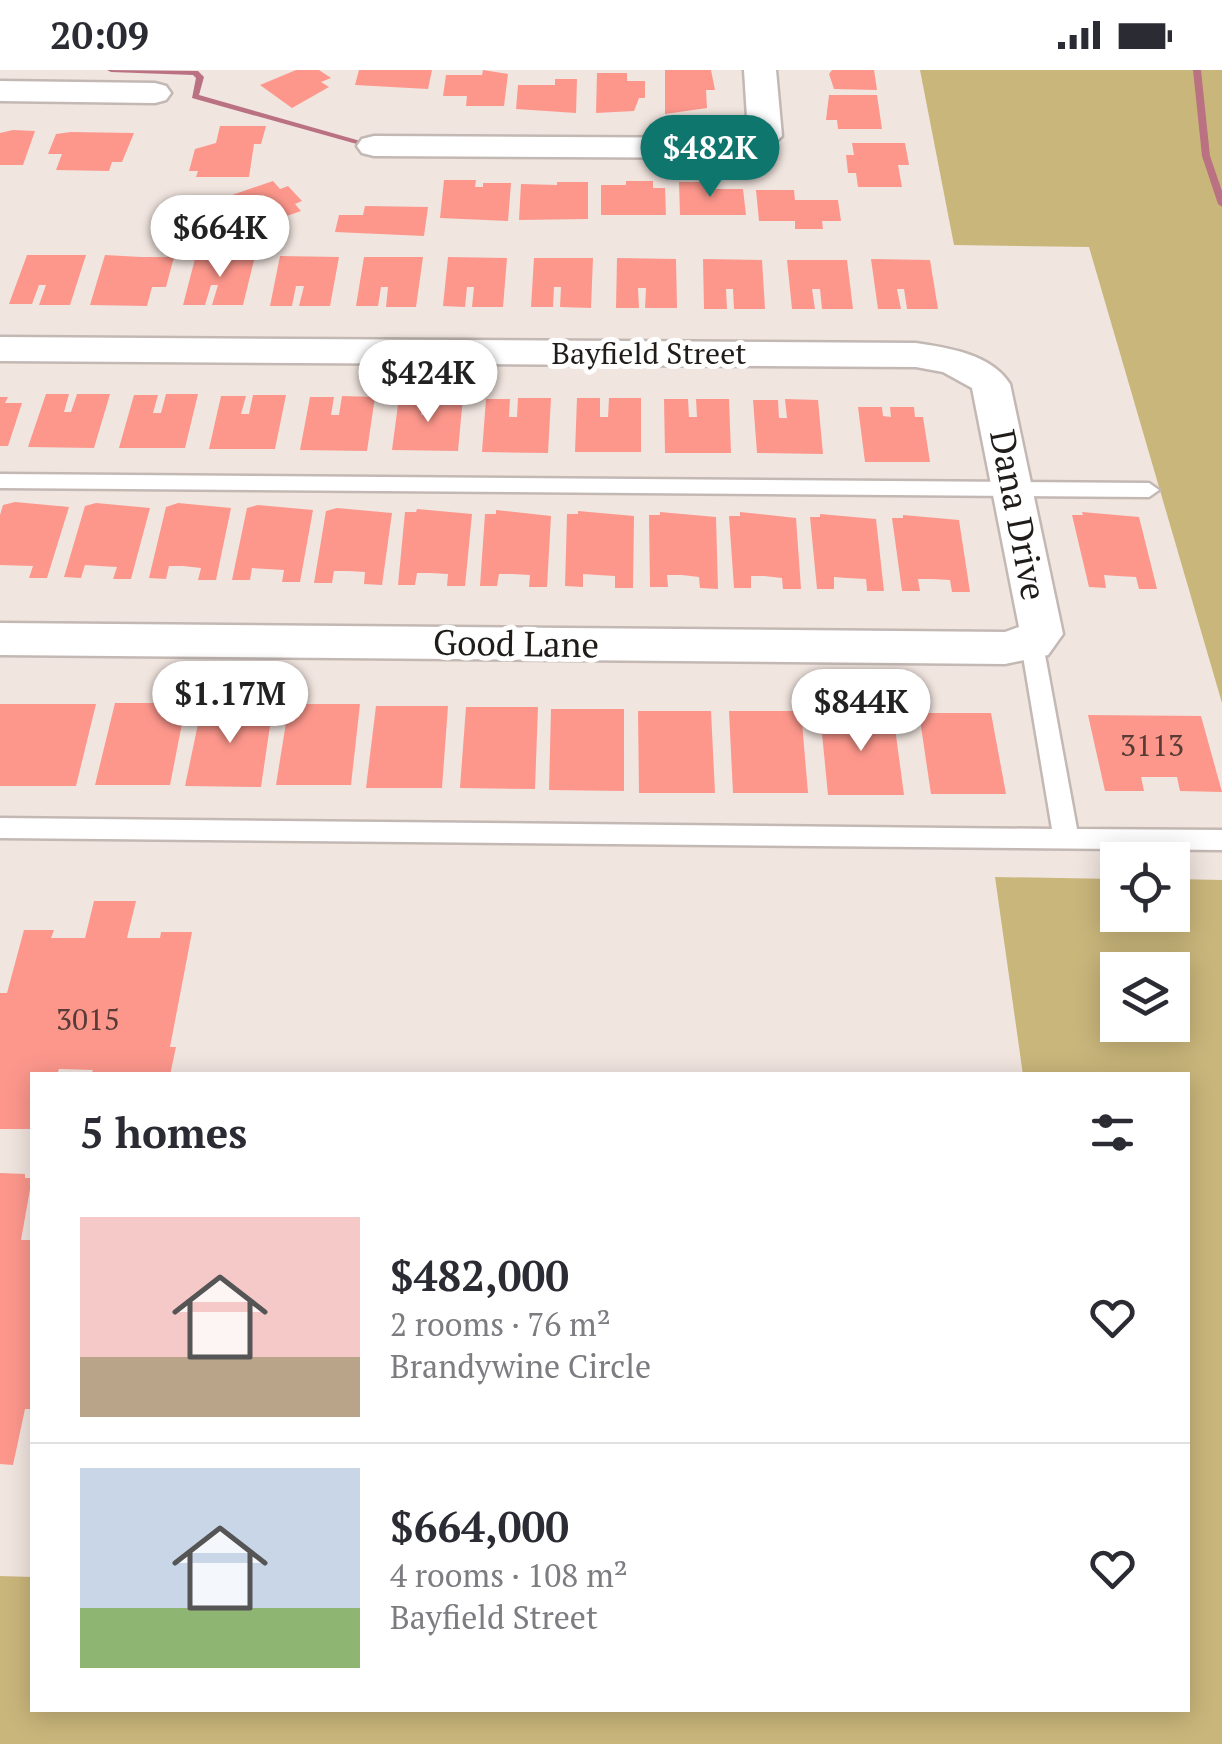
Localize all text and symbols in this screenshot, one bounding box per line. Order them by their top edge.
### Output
text: 20:09 [50,10,149,60]
pin: $482K [640,115,780,200]
text: $482K [662,126,758,168]
pin: $664K [150,195,290,280]
text: $664K [172,206,268,248]
street label: Bayfield Street [552,333,746,373]
pin: $424K [358,340,498,425]
text: $424K [380,351,476,393]
street label: Dana Drive [980,426,1058,604]
street label: Good Lane [433,619,599,667]
pin: $1.17M [149,661,311,746]
pin: $844K [791,669,931,754]
text: $1.17M [174,672,286,714]
text: $844K [813,680,909,722]
house number: 3113 [1120,725,1184,765]
map controls [1100,842,1190,1042]
button: locate [1100,842,1190,932]
button: layers [1100,952,1190,1042]
house number: 3015 [56,999,120,1039]
text: 5 homes [80,1104,247,1160]
icon: filters [1085,1105,1140,1160]
text: $482,000 [390,1247,569,1303]
icon: home [160,1257,280,1377]
icon: heart [1085,1290,1140,1345]
text: 2 rooms · 76 m² [390,1303,611,1345]
text: Brandywine Circle [390,1345,651,1387]
text: $664,000 [390,1498,569,1554]
icon: home [160,1508,280,1628]
icon: heart [1085,1541,1140,1596]
text: 4 rooms · 108 m² [390,1554,628,1596]
text: Bayfield Street [390,1596,598,1638]

